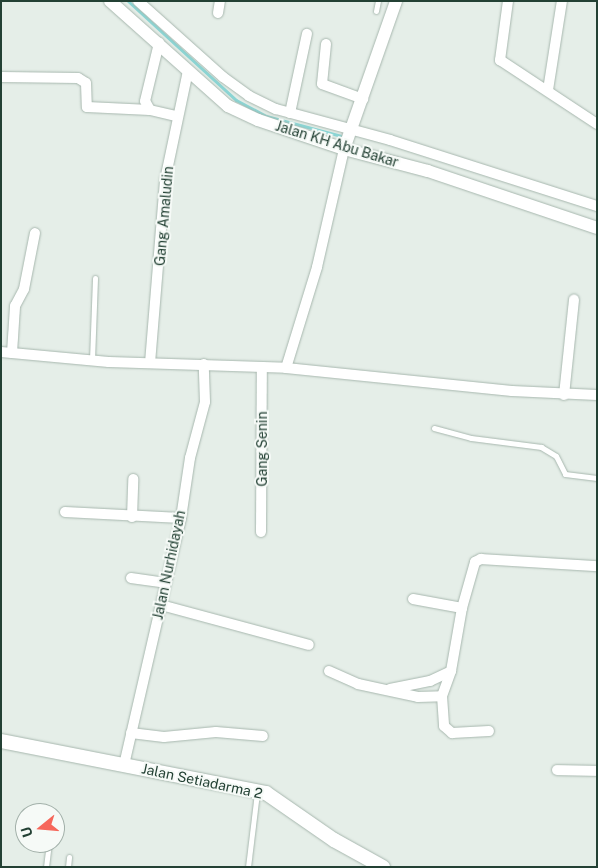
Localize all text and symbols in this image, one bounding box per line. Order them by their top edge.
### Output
street label: Jalan KH Abu Bakar [273,117,401,171]
street label: Gang Amaludin [151,165,177,267]
street label: Gang Senin [254,411,270,487]
street label: Jalan Nurhidayah [149,509,189,621]
street label: Jalan Setiadarma 2 [140,760,264,802]
north arrow [15,803,65,853]
text: U [17,825,36,839]

